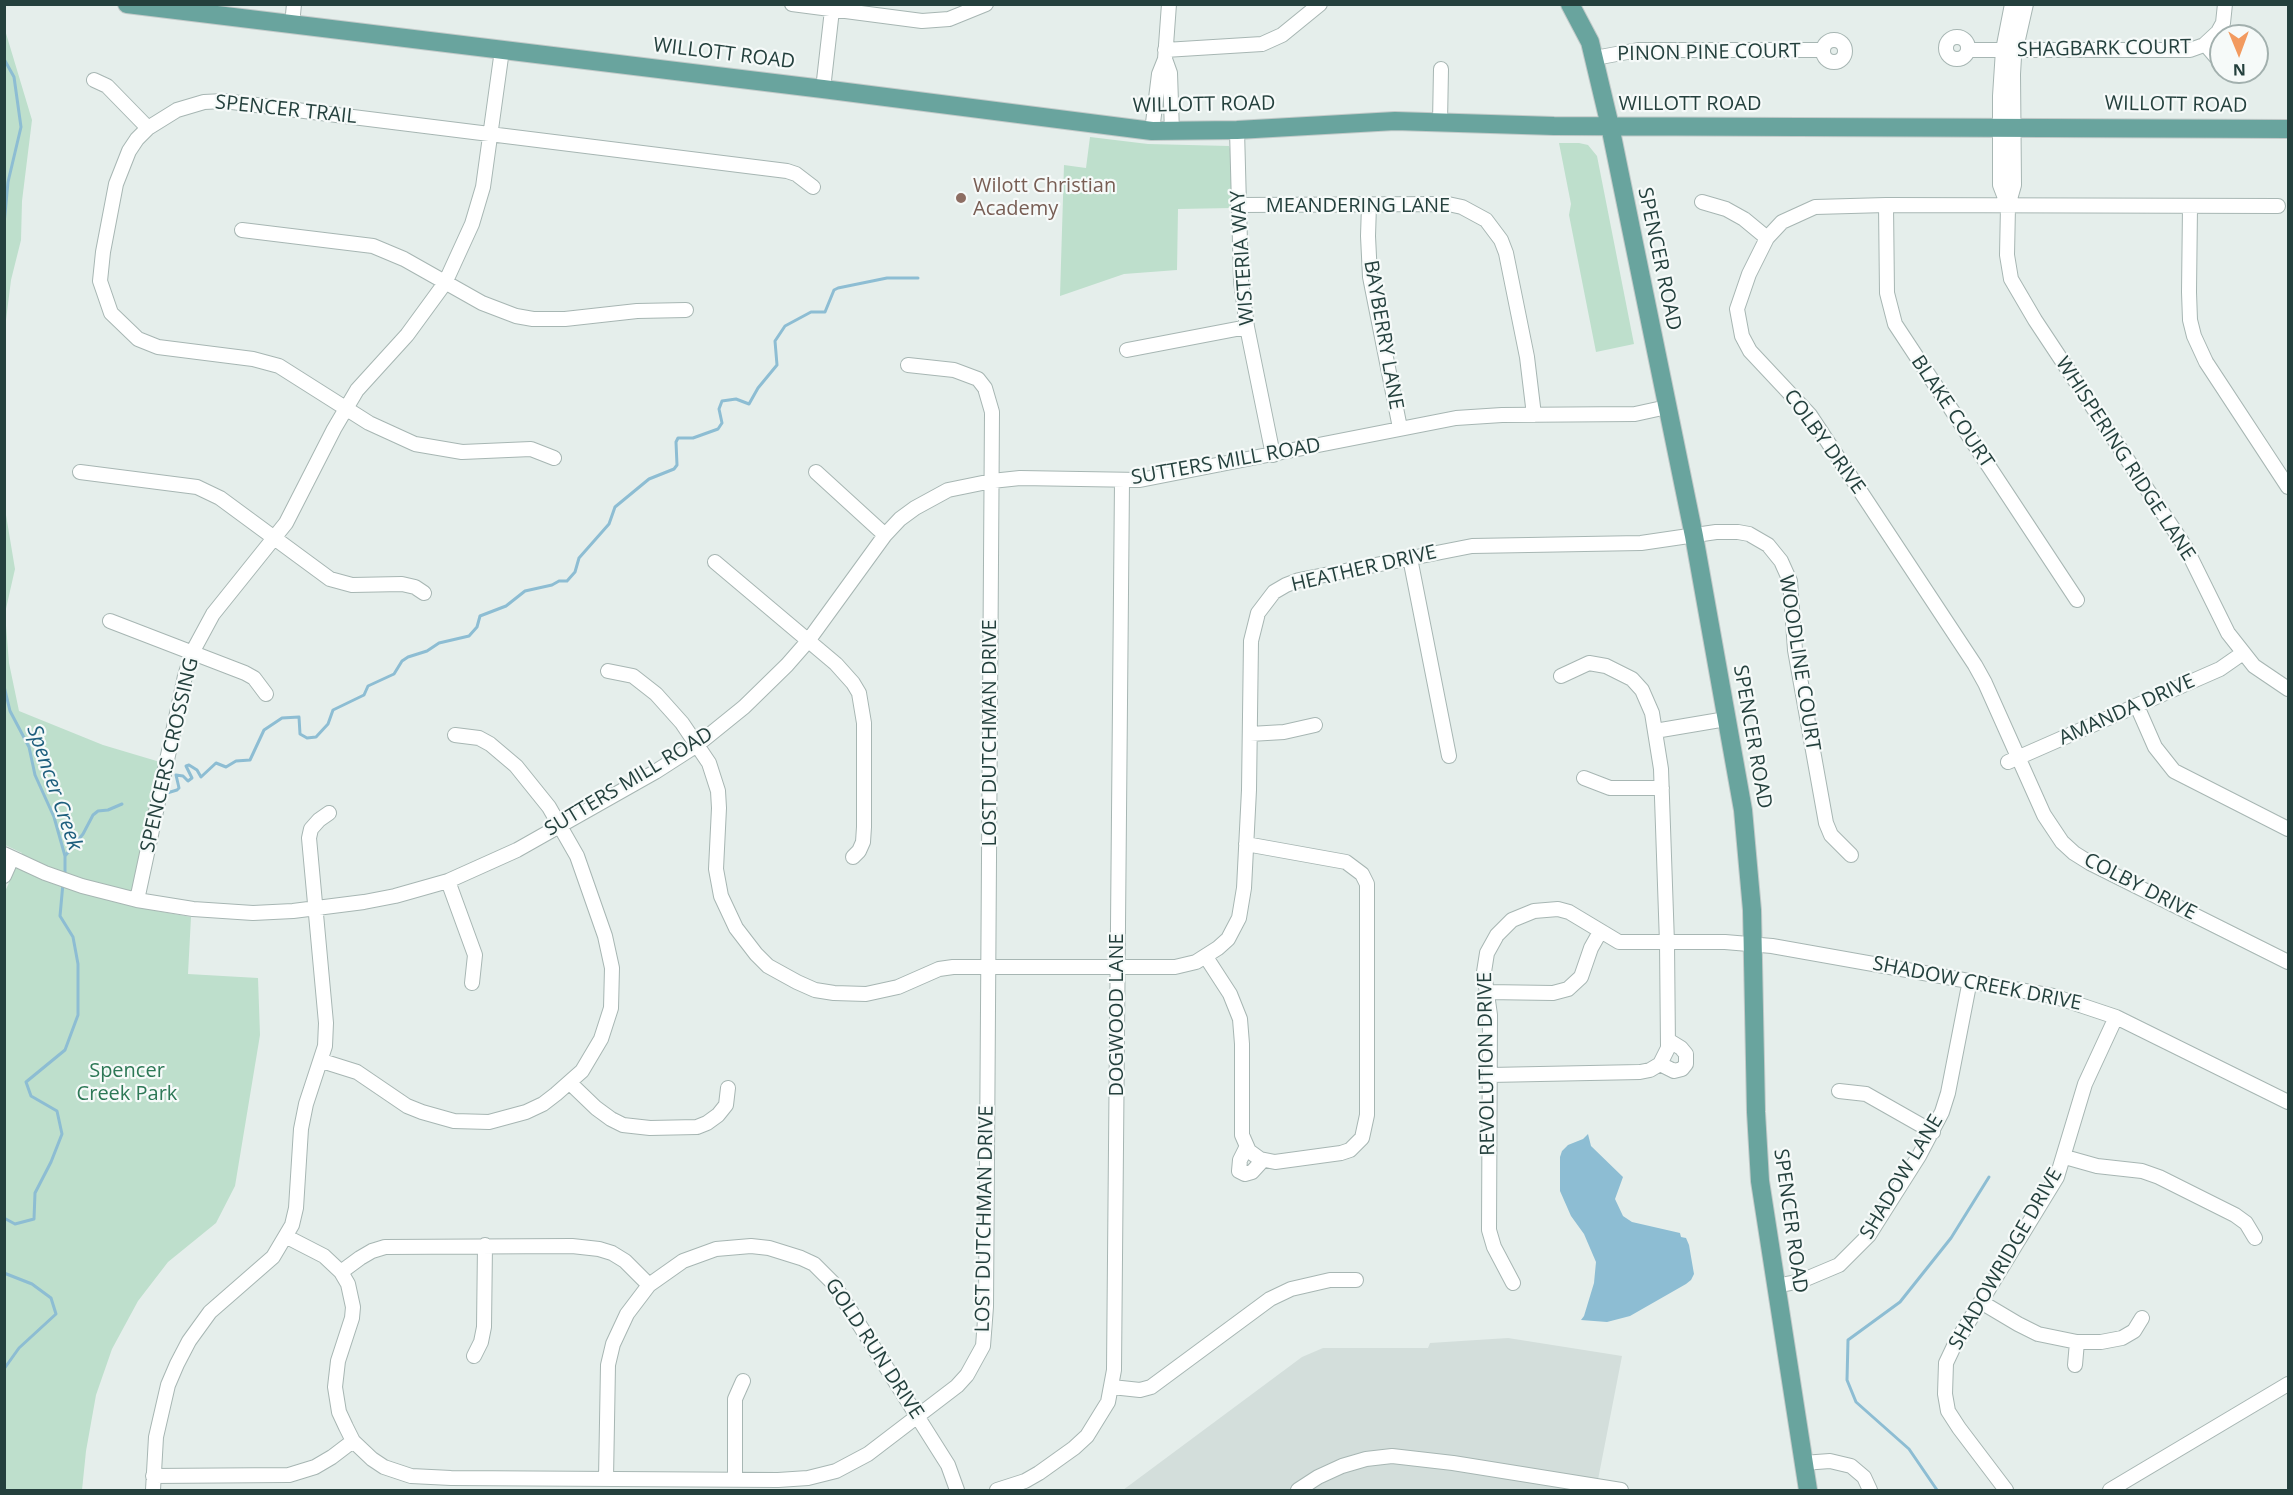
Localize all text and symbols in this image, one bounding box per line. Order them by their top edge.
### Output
north arrow [2209,24,2269,84]
street label: WILLOTT ROAD [652,33,796,75]
street label: SHAGBARK COURT [2017,35,2191,63]
street label: PINON PINE COURT [1617,39,1801,67]
text: N [2233,59,2246,81]
street label: SPENCER TRAIL [214,91,358,129]
street label: WILLOTT ROAD [1132,92,1276,118]
street label: WILLOTT ROAD [1619,92,1761,116]
street label: WILLOTT ROAD [2104,92,2248,118]
place label: Wilott Christian Academy [973,174,1116,221]
street label: SPENCER ROAD [1632,185,1686,333]
street label: WISTERIA WAY [1226,190,1260,326]
marker: Wilott Christian Academy [954,191,968,205]
street label: MEANDERING LANE [1266,194,1450,218]
street label: BAYBERRY LANE [1358,259,1408,411]
street label: BLAKE COURT [1906,351,1998,473]
street label: WHISPERING RIDGE LANE [2050,353,2200,565]
street label: COLBY DRIVE [1778,385,1870,499]
street label: SUTTERS MILL ROAD [1129,434,1323,490]
street label: HEATHER DRIVE [1289,541,1439,597]
street label: WOODLINE COURT [1773,573,1825,753]
street label: LOST DUTCHMAN DRIVE [978,620,1002,846]
street label: SPENCERS CROSSING [136,655,204,855]
street label: SPENCER ROAD [1728,663,1776,811]
street label: AMANDA DRIVE [2055,669,2199,751]
water label: Spencer Creek [21,722,87,854]
street label: SUTTERS MILL ROAD [541,722,717,842]
street label: COLBY DRIVE [2080,848,2200,926]
street label: DOGWOOD LANE [1105,933,1129,1097]
street label: SHADOW CREEK DRIVE [1871,952,2083,1016]
street label: REVOLUTION DRIVE [1473,972,1501,1156]
park label: Spencer Creek Park [77,1059,177,1106]
street label: LOST DUTCHMAN DRIVE [971,1105,999,1333]
street label: SHADOW LANE [1855,1110,1949,1244]
street label: SPENCER ROAD [1768,1147,1812,1295]
street label: SHADOWRIDGE DRIVE [1944,1164,2068,1354]
street label: GOLD RUN DRIVE [820,1274,928,1424]

